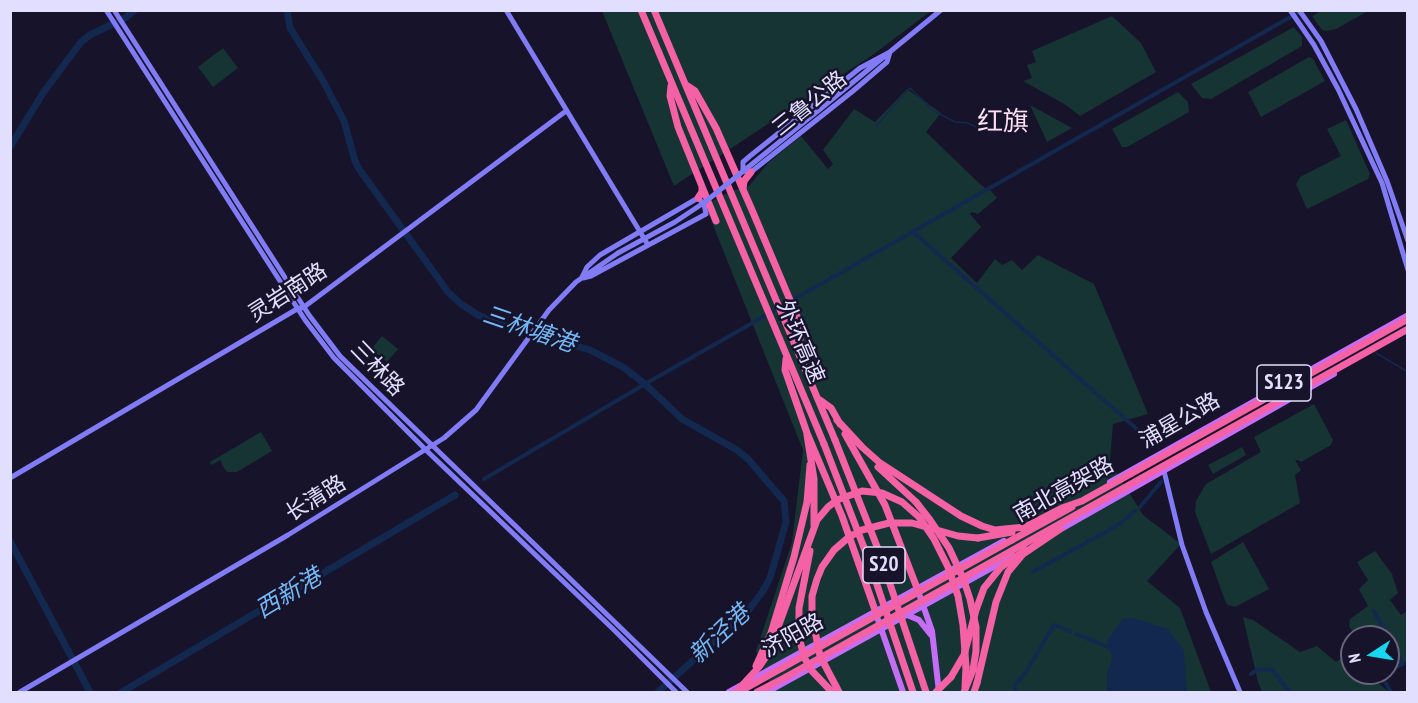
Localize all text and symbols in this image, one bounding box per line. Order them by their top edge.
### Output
street label: 三鲁公路 [767,66,853,142]
district label: 红旗 [977,107,1029,139]
street label: 灵岩南路 [244,258,332,328]
street label: 外环高速 [771,296,829,388]
water label: 三林塘港 [479,301,579,359]
street label: 三林路 [345,336,409,402]
road number: S123 [1257,365,1311,401]
street label: 浦星公路 [1135,388,1225,454]
street label: 南北高架路 [1009,452,1119,528]
street label: 长清路 [281,470,351,528]
road number: S20 [863,547,905,583]
water label: 西新港 [251,563,327,625]
water label: 新泾港 [684,600,756,670]
street label: 济阳路 [758,608,828,664]
north arrow [1340,625,1400,685]
text: N [1344,652,1365,665]

